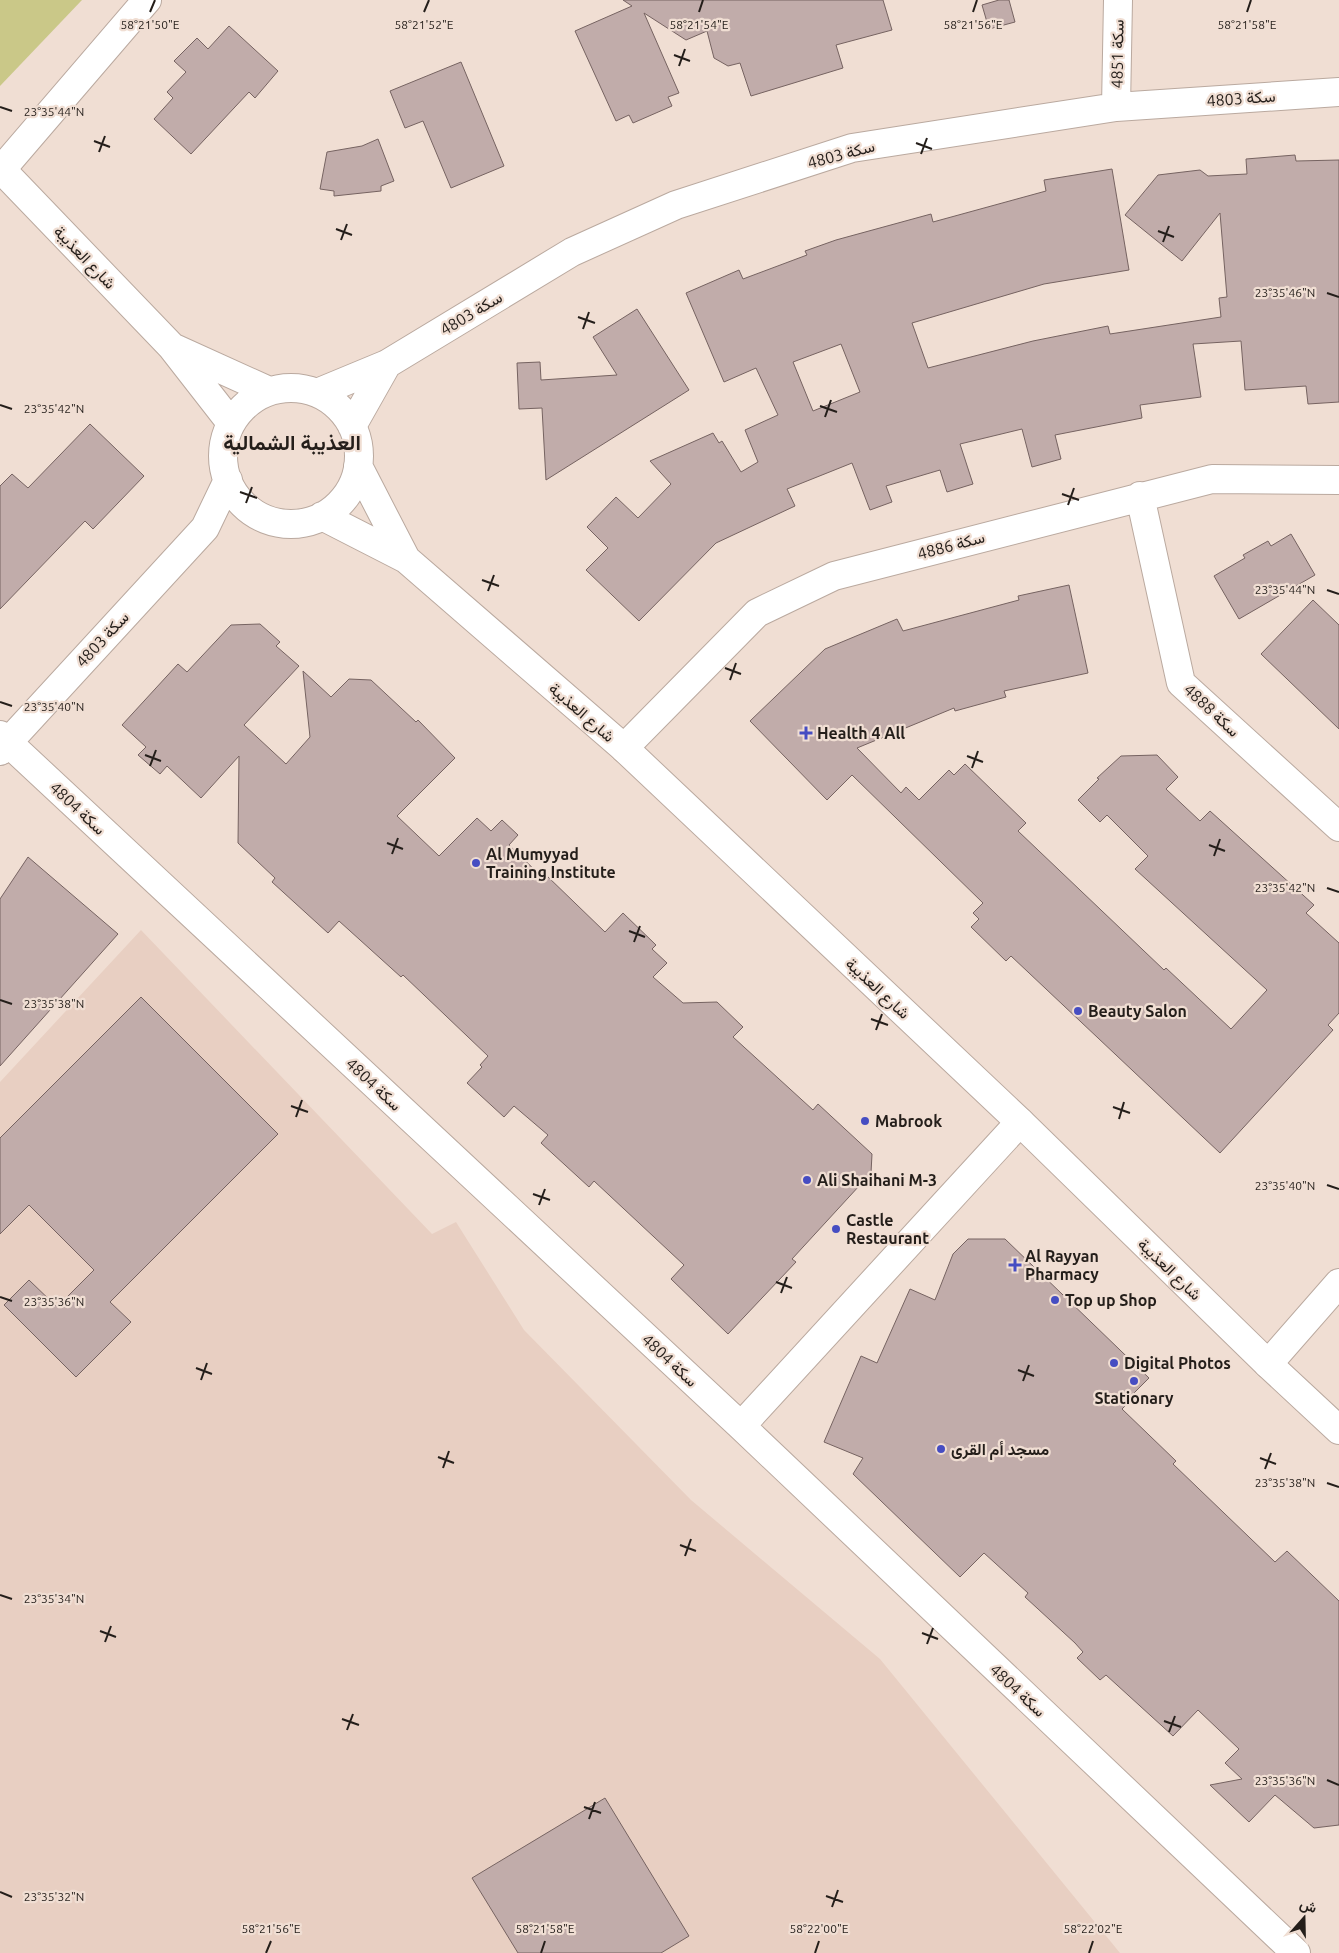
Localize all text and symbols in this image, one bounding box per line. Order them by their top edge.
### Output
text: 58°21'50"E [121,18,180,31]
text: 58°21'52"E [395,18,454,31]
text: 58°21'54"E [670,18,729,31]
text: 58°21'56"E [944,18,1003,31]
text: 58°21'58"E [1218,18,1277,31]
street label: سكة 4851 [1107,19,1127,89]
street label: سكة 4803 [1206,87,1276,109]
text: 23°35'44"N [24,105,84,118]
street label: سكة 4803 [805,136,877,172]
street label: شارع العذيبة [48,222,119,294]
text: 23°35'46"N [1255,286,1315,299]
street label: سكة 4803 [437,288,505,338]
text: 23°35'42"N [24,402,84,415]
district label: العذيبة الشمالية [223,430,361,455]
street label: سكة 4886 [915,527,987,563]
text: 23°35'44"N [1255,583,1315,596]
street label: سكة 4803 [72,608,132,670]
street label: شارع العذيبة [544,679,618,748]
street label: سكة 4888 [1181,680,1243,740]
text: 23°35'40"N [24,700,84,713]
place label: Health 4 All [817,724,905,742]
marker: Health 4 All [799,726,813,740]
street label: سكة 4804 [47,778,109,838]
place label: Al Mumyyad Training Institute [486,845,616,881]
marker: Al Mumyyad Training Institute [470,857,482,869]
text: 23°35'42"N [1255,881,1315,894]
street label: شارع العذيبة [840,954,914,1024]
text: 23°35'38"N [24,997,84,1010]
place label: Beauty Salon [1088,1002,1187,1020]
marker: Beauty Salon [1072,1005,1084,1017]
street label: سكة 4804 [343,1054,405,1114]
place label: Mabrook [875,1112,942,1130]
marker: Mabrook [859,1115,871,1127]
place label: Ali Shaihani M-3 [817,1171,937,1189]
marker: Ali Shaihani M-3 [801,1174,813,1186]
text: 23°35'40"N [1255,1179,1315,1192]
place label: Castle Restaurant [846,1211,929,1247]
marker: Castle Restaurant [830,1223,842,1235]
street label: شارع العذيبة [1133,1235,1205,1306]
place label: Al Rayyan Pharmacy [1025,1247,1099,1283]
marker: Al Rayyan Pharmacy [1009,1259,1021,1271]
place label: Top up Shop [1065,1291,1157,1309]
marker: Top up Shop [1049,1294,1061,1306]
text: 23°35'36"N [24,1295,84,1308]
street label: سكة 4804 [639,1330,701,1390]
place label: Digital Photos [1124,1354,1231,1372]
marker: Digital Photos [1108,1357,1120,1369]
marker: Stationary [1128,1375,1140,1387]
place label: Stationary [1095,1389,1174,1407]
place label: مسجد أم القرى [951,1440,1049,1460]
marker: مسجد أم القرى [935,1443,947,1455]
text: 23°35'38"N [1255,1476,1315,1489]
text: 23°35'34"N [24,1592,84,1605]
street label: سكة 4804 [987,1660,1049,1720]
text: 23°35'36"N [1255,1774,1315,1787]
text: 23°35'32"N [24,1890,84,1903]
north arrow [1279,1893,1329,1943]
text: ش [1297,1895,1319,1917]
text: 58°21'56"E [242,1922,301,1935]
text: 58°21'58"E [516,1922,575,1935]
text: 58°22'00"E [790,1922,849,1935]
text: 58°22'02"E [1064,1922,1123,1935]

